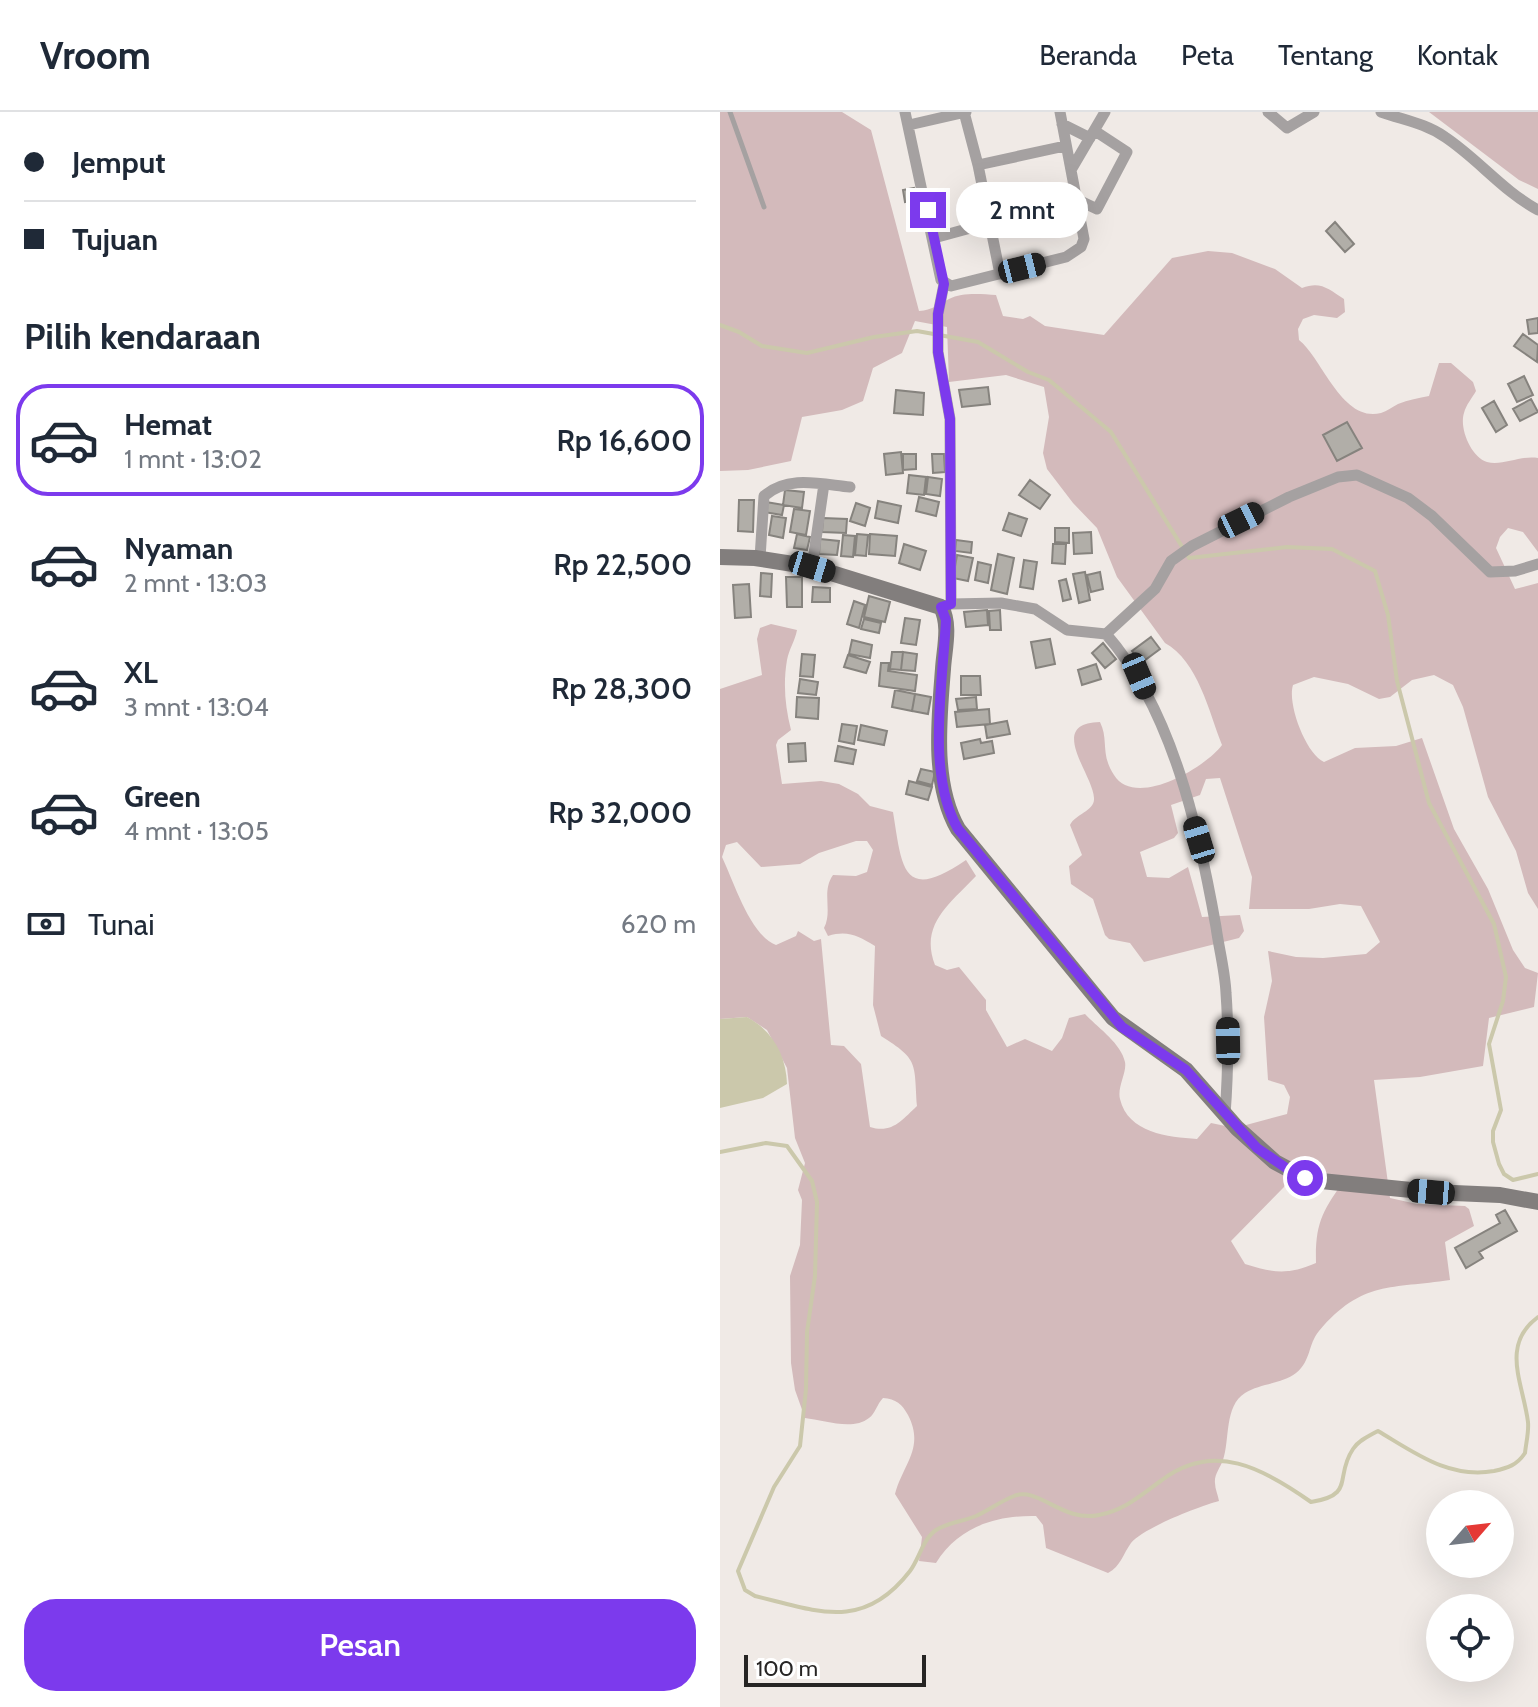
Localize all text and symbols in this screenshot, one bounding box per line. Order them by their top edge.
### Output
text: Vroom [40,32,151,79]
text: Beranda [1039,38,1137,72]
text: Peta [1181,38,1234,72]
text: Tentang [1278,38,1373,72]
text: Kontak [1417,38,1498,72]
text: Jemput [72,144,166,181]
callout: 2 mnt [956,182,1088,238]
route end [910,192,946,228]
text: 2 mnt [989,194,1055,226]
text: Tujuan [72,221,158,258]
car [996,251,1048,285]
text: Pilih kendaraan [24,314,261,358]
icon: car [28,404,100,476]
text: Hemat [124,406,212,443]
text: Rp 16,600 [557,422,692,459]
text: 1 mnt · 13:02 [124,443,262,475]
car [1214,499,1268,541]
icon: car [28,528,100,600]
text: Nyaman [124,530,233,567]
text: Rp 22,500 [553,546,692,583]
car [786,549,838,585]
text: 2 mnt · 13:03 [124,567,267,599]
car [1119,649,1159,703]
icon: car [28,652,100,724]
text: XL [124,654,158,691]
text: Rp 28,300 [551,670,692,707]
text: 3 mnt · 13:04 [124,691,269,723]
icon: car [28,776,100,848]
text: Green [124,778,201,815]
text: Rp 32,000 [548,794,692,831]
car [1181,814,1217,866]
text: 4 mnt · 13:05 [124,815,269,847]
icon: cash [24,902,68,946]
text: Tunai [88,906,155,943]
text: 620 m [621,908,696,940]
car [1216,1017,1240,1065]
route start [1287,1160,1323,1196]
car [1406,1178,1456,1206]
north arrow [1426,1490,1514,1578]
map controls [1426,1490,1514,1682]
button: locate [1426,1594,1514,1682]
button: Pesan [24,1599,696,1691]
scale bar [744,1651,926,1687]
text: 100 m [756,1655,818,1682]

